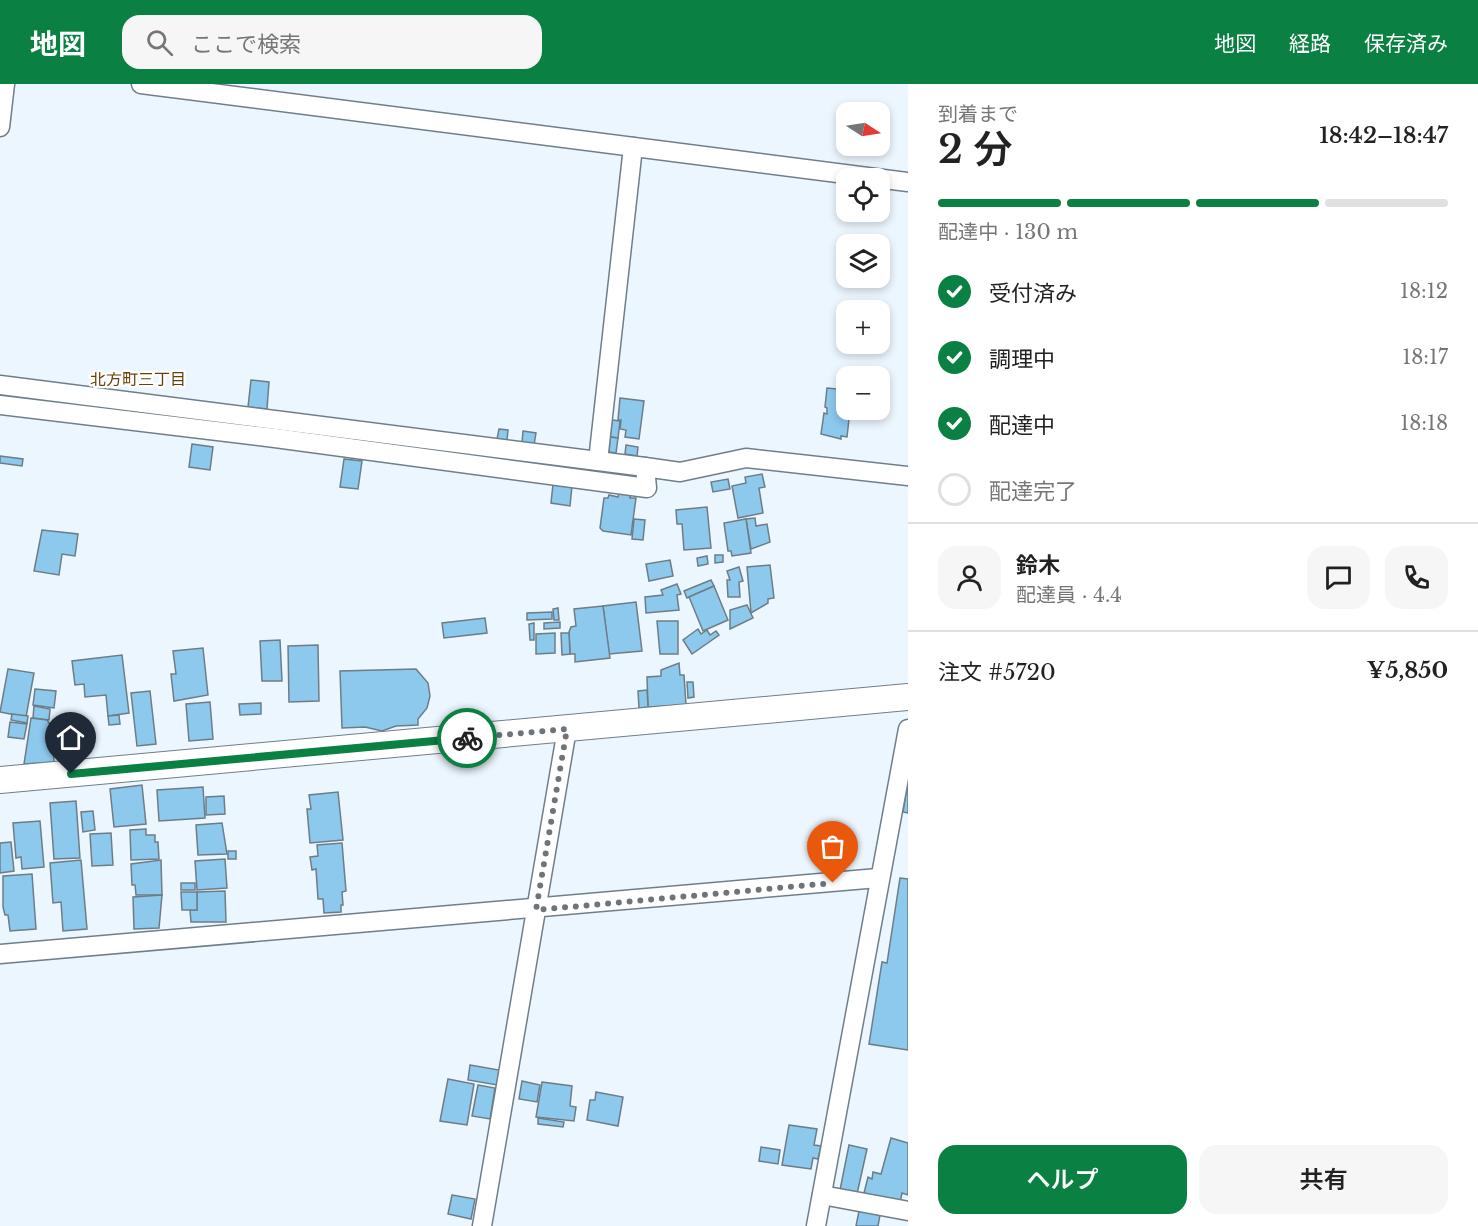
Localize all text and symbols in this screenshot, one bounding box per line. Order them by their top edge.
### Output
search box [122,15,542,69]
icon: search [143,26,176,59]
text: 地図 [30,27,86,62]
text: ここで検索 [191,31,301,58]
text: 地図 [1214,31,1256,57]
text: 経路 [1289,31,1331,57]
text: 保存済み [1364,31,1448,57]
north arrow [836,102,890,156]
map controls [836,102,890,420]
text: 到着まで [938,102,1018,126]
text: 18:42–18:47 [1319,122,1448,149]
text: 2 分 [938,125,1013,174]
button: locate [836,168,890,222]
text: 配達中 · 130 m [938,220,1078,244]
button: layers [836,234,890,288]
icon: check [938,275,971,308]
text: 18:12 [1400,279,1448,303]
text: 受付済み [989,280,1077,307]
button: + [836,300,890,354]
icon: check [938,341,971,374]
text: 18:17 [1402,345,1448,369]
text: 調理中 [989,346,1055,373]
button: − [836,366,890,420]
district label: 北方町三丁目 [90,369,186,389]
icon: check [938,407,971,440]
text: 18:18 [1400,411,1448,435]
text: 配達中 [989,412,1055,439]
text: 配達完了 [989,478,1077,505]
button: person [938,546,1001,609]
button: chat [1307,546,1370,609]
button: phone [1385,546,1448,609]
text: 鈴木 [1016,552,1060,579]
text: 配達員 · 4.4 [1016,583,1122,607]
text: ¥5,850 [1367,657,1448,684]
text: 注文 #5720 [938,659,1056,686]
courier [437,708,497,768]
pin [45,712,96,774]
icon: home [54,721,87,754]
icon: bike [451,722,484,755]
pin [807,821,858,883]
icon: bag [816,830,849,863]
button: ヘルプ [938,1145,1187,1214]
button: 共有 [1199,1145,1448,1214]

